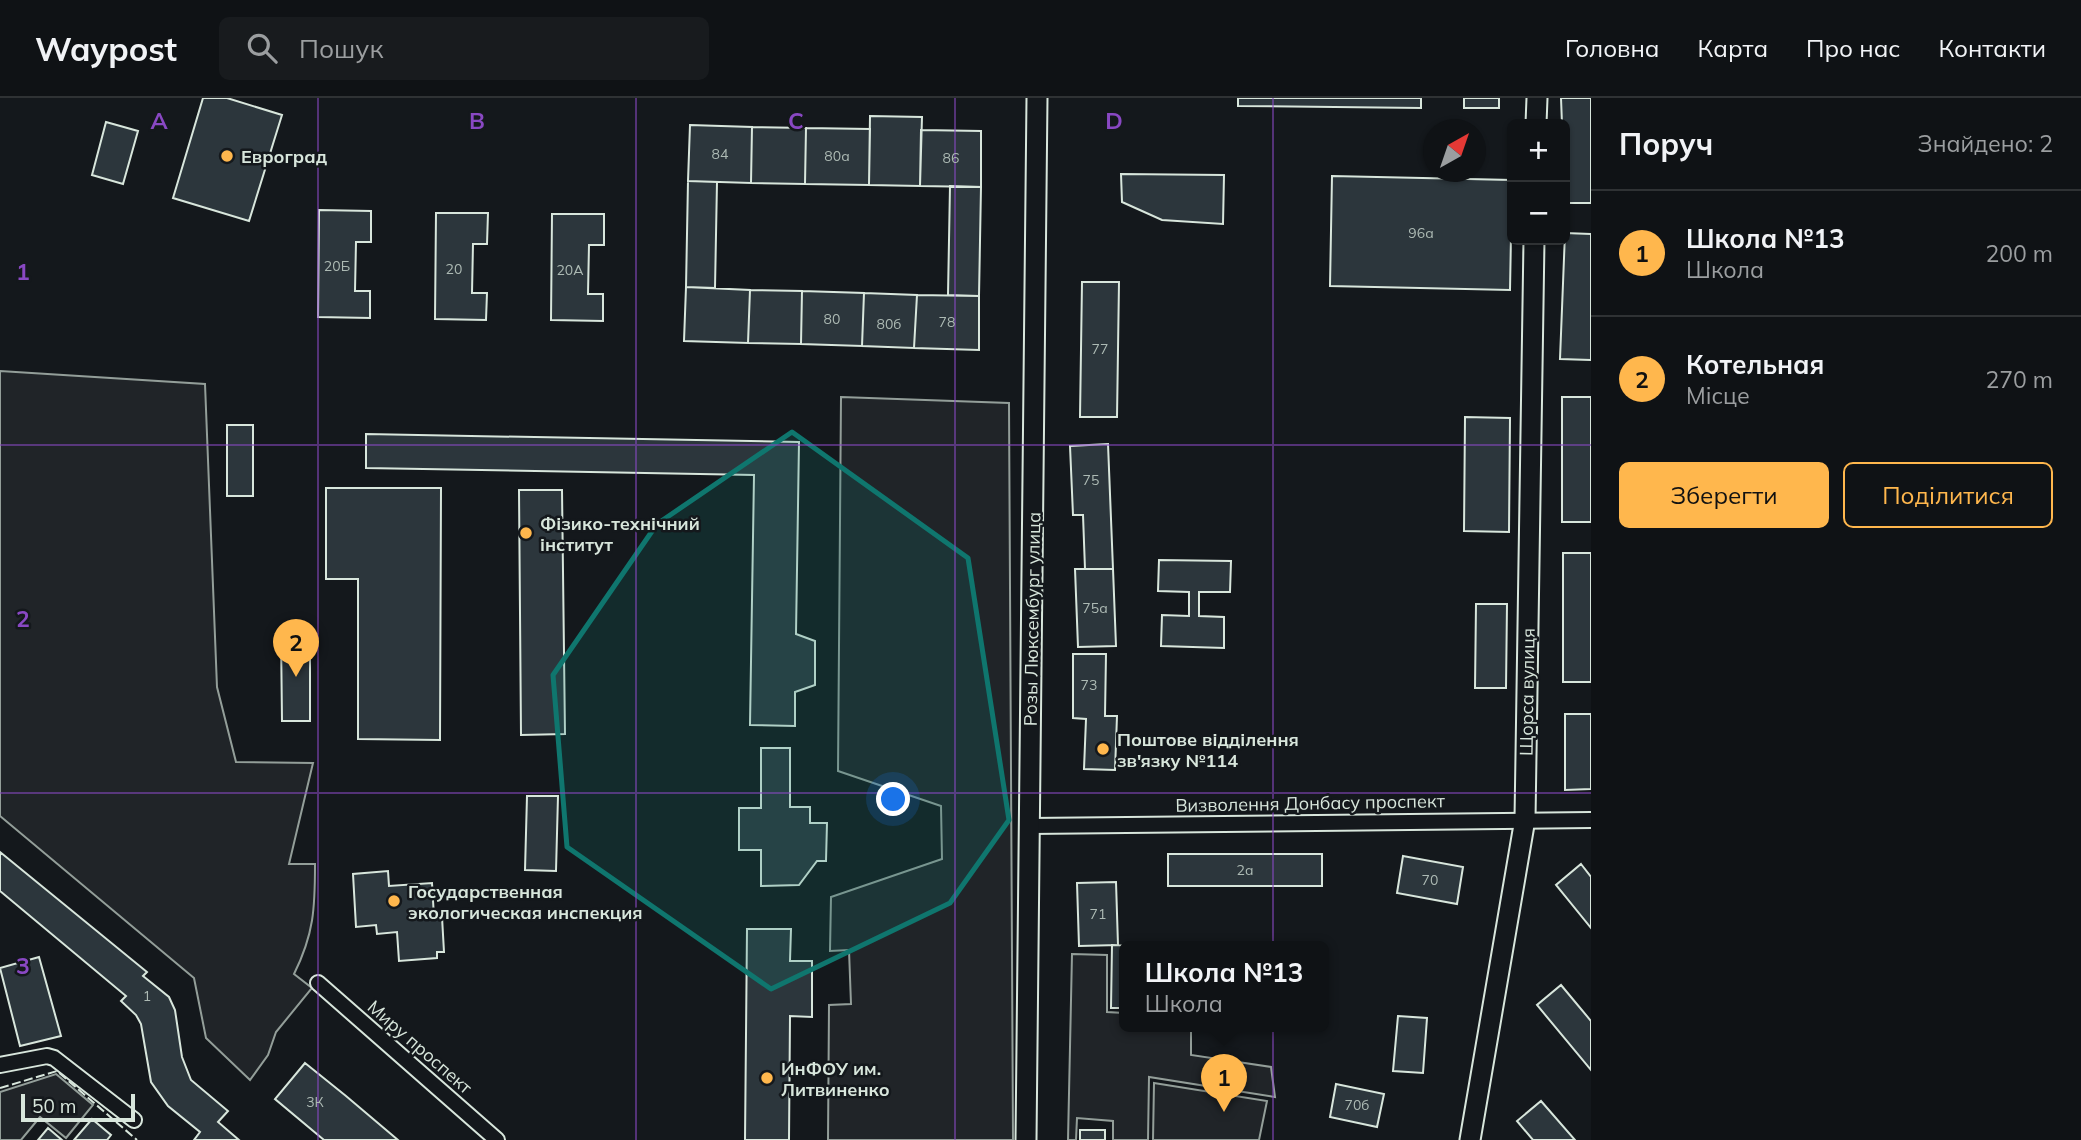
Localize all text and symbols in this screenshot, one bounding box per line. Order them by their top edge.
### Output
search box [219,17,709,80]
text: Waypost [35,28,177,69]
icon: search [243,29,281,67]
text: Пошук [299,32,383,65]
text: Головна [1565,33,1659,63]
text: Карта [1697,33,1768,63]
text: Про нас [1806,33,1900,63]
text: Контакти [1938,33,2046,63]
text: A [150,106,168,135]
text: B [469,106,485,135]
text: C [788,106,804,135]
text: D [1105,106,1123,135]
north arrow [1423,119,1486,182]
map controls [1507,119,1570,245]
button: + [1507,119,1570,182]
text: Поруч [1619,125,1713,163]
text: Знайдено: 2 [1918,129,2053,158]
place label: Евроград [241,145,328,168]
house number: 84 [712,145,729,163]
house number: 80а [824,147,850,165]
marker: Евроград [219,148,235,164]
house number: 86 [943,149,959,167]
button: − [1507,182,1570,245]
text: Школа №13 [1686,222,1845,255]
house number: 96а [1408,224,1434,242]
text: 1 [1635,239,1649,268]
text: 200 m [1985,239,2053,268]
text: Школа [1686,255,1764,284]
text: 1 [16,257,30,286]
house number: 20Б [324,257,350,275]
house number: 20 [446,260,462,278]
house number: 20А [556,261,584,279]
house number: 80 [824,310,840,328]
house number: 78 [939,313,955,331]
house number: 80б [877,315,901,333]
house number: 77 [1092,340,1108,358]
text: Котельная [1686,348,1824,381]
text: 2 [1635,365,1649,394]
text: 270 m [1985,365,2053,394]
text: Місце [1686,381,1750,410]
button: Зберегти [1619,462,1829,528]
button: Поділитися [1843,462,2053,528]
house number: 75 [1083,471,1099,489]
place label: Фізико-технічний інститут [540,512,700,556]
street label: Розы Люксембург улица [1019,512,1045,726]
marker: Фізико-технічний інститут [518,525,534,541]
house number: 75а [1082,599,1108,617]
text: 2 [16,604,30,633]
pin: 2 [273,619,319,677]
street label: Щорса вулиця [1514,628,1540,756]
house number: 73 [1081,676,1097,694]
place label: Поштове відділення зв'язку №114 [1117,728,1299,772]
marker: Поштове відділення зв'язку №114 [1095,741,1111,757]
your location [876,782,910,816]
street label: Визволення Донбасу проспект [1175,789,1446,817]
house number: 2а [1237,861,1253,879]
house number: 70 [1422,871,1438,889]
place label: Государственная экологическая инспекция [408,880,643,924]
marker: Государственная экологическая инспекция [386,893,402,909]
house number: 71 [1090,905,1106,923]
popup [1119,941,1329,1032]
text: 3 [16,951,30,980]
text: Школа №13 [1145,956,1303,989]
house number: 1 [143,987,151,1005]
text: Школа [1145,989,1223,1018]
street label: Миру проспект [363,995,478,1099]
pin: 1 [1201,1054,1247,1112]
place label: ИнФОУ им. Литвиненко [781,1057,890,1101]
marker: ИнФОУ им. Литвиненко [759,1070,775,1086]
scale bar [21,1091,135,1123]
house number: 3К [306,1093,325,1111]
text: 50 m [32,1094,76,1118]
house number: 70б [1345,1096,1369,1114]

